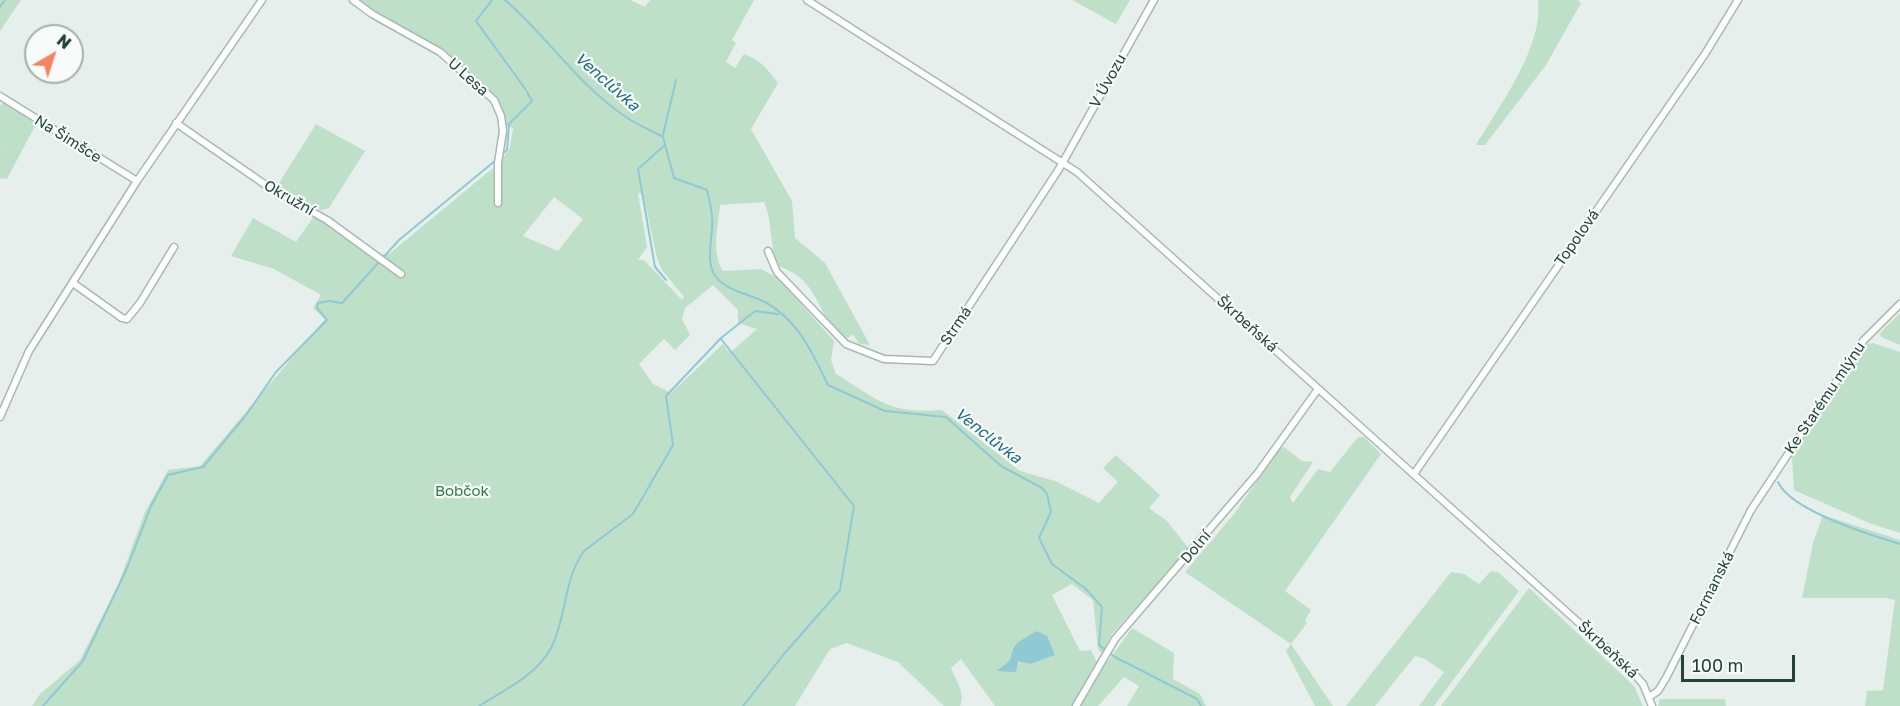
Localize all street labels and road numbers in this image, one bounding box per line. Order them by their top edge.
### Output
street label: V Úvozu [1086,51,1130,111]
street label: U Lesa [444,54,492,100]
street label: Na Šimšce [31,111,105,167]
street label: Okružní [261,176,317,220]
street label: Topolová [1551,206,1603,270]
street label: Škrbeňská [1213,292,1281,356]
street label: Strmá [937,303,975,349]
street label: Ke Starému mlýnu [1781,339,1869,457]
street label: Dolní [1177,527,1215,567]
street label: Formanská [1686,549,1738,627]
street label: Škrbeňská [1574,618,1642,682]

